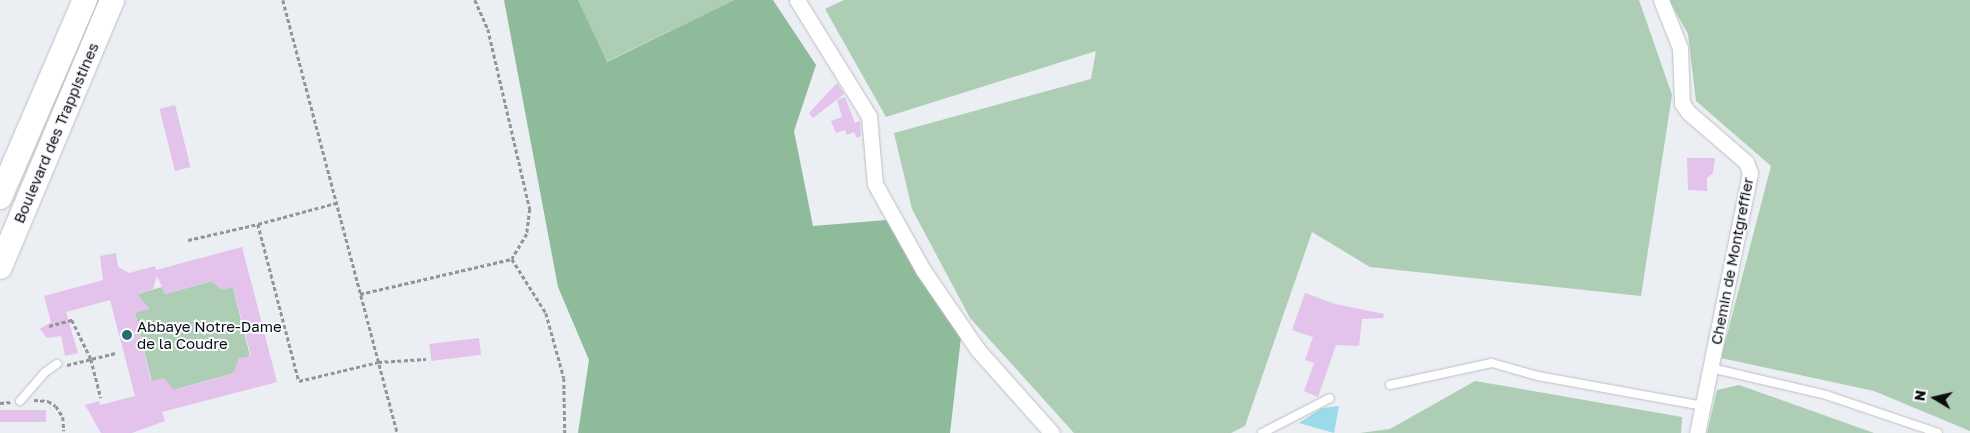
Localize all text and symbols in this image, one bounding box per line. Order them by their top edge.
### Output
street label: Boulevard des Trappistines [10,40,102,226]
street label: Chemin de Montgreffier [1707,176,1757,346]
place label: Abbaye Notre-Dame de la Coudre [137,317,282,352]
marker: Abbaye Notre-Dame de la Coudre [121,329,133,341]
north arrow [1910,373,1960,423]
text: N [1910,389,1929,402]

